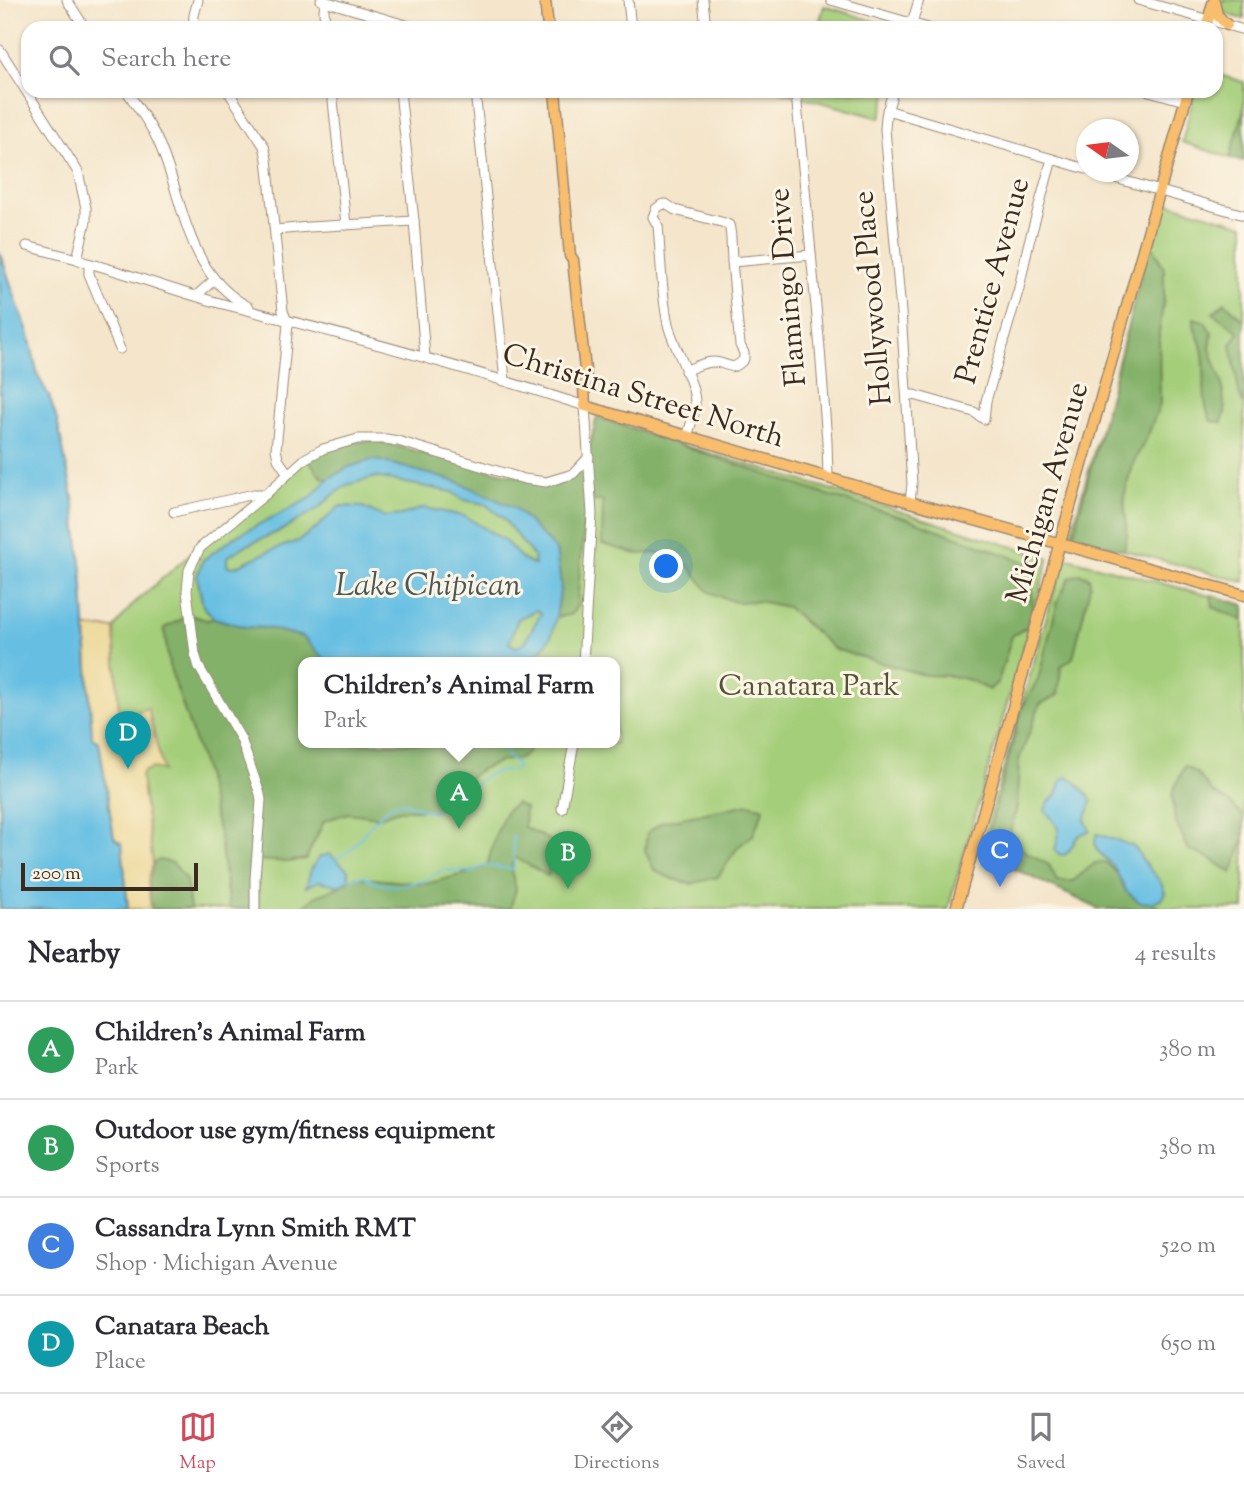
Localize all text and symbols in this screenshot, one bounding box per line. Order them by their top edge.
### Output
search box [21,21,1223,98]
icon: search [45,41,83,79]
text: Search here [101,41,231,78]
north arrow [1076,119,1139,182]
street label: Prentice Avenue [946,173,1042,389]
street label: Flamingo Drive [759,186,819,388]
street label: Hollywood Place [843,189,905,407]
street label: Christina Street North [497,334,790,460]
street label: Michigan Avenue [997,377,1101,609]
your location [649,549,683,583]
water label: Lake Chipican [335,564,521,610]
popup [298,657,620,748]
park label: Canatara Park [718,666,900,709]
text: Children's Animal Farm [324,668,594,705]
text: Park [324,705,368,738]
pin: D [105,711,151,769]
pin: A [436,771,482,829]
pin: C [977,829,1023,887]
pin: B [545,831,591,889]
scale bar [21,860,198,892]
text: 200 m [32,861,81,888]
text: Nearby [28,933,120,976]
text: 4 results [1135,938,1216,971]
text: Children's Animal Farm [95,1015,365,1052]
text: A [42,1034,60,1067]
text: 380 m [1159,1034,1216,1067]
text: Park [95,1052,139,1085]
text: Outdoor use gym/fitness equipment [95,1113,495,1150]
text: B [44,1132,58,1165]
text: 380 m [1159,1132,1216,1165]
text: Sports [95,1150,160,1183]
text: Cassandra Lynn Smith RMT [95,1211,416,1248]
text: C [42,1230,60,1263]
text: 520 m [1161,1230,1216,1263]
text: Shop · Michigan Avenue [95,1248,338,1281]
text: Canatara Beach [95,1309,269,1346]
text: D [42,1328,60,1361]
text: 650 m [1161,1328,1216,1361]
text: Place [95,1346,146,1379]
tab: Map [179,1408,217,1477]
tab: Directions [574,1408,659,1477]
tab: Saved [1017,1408,1065,1477]

